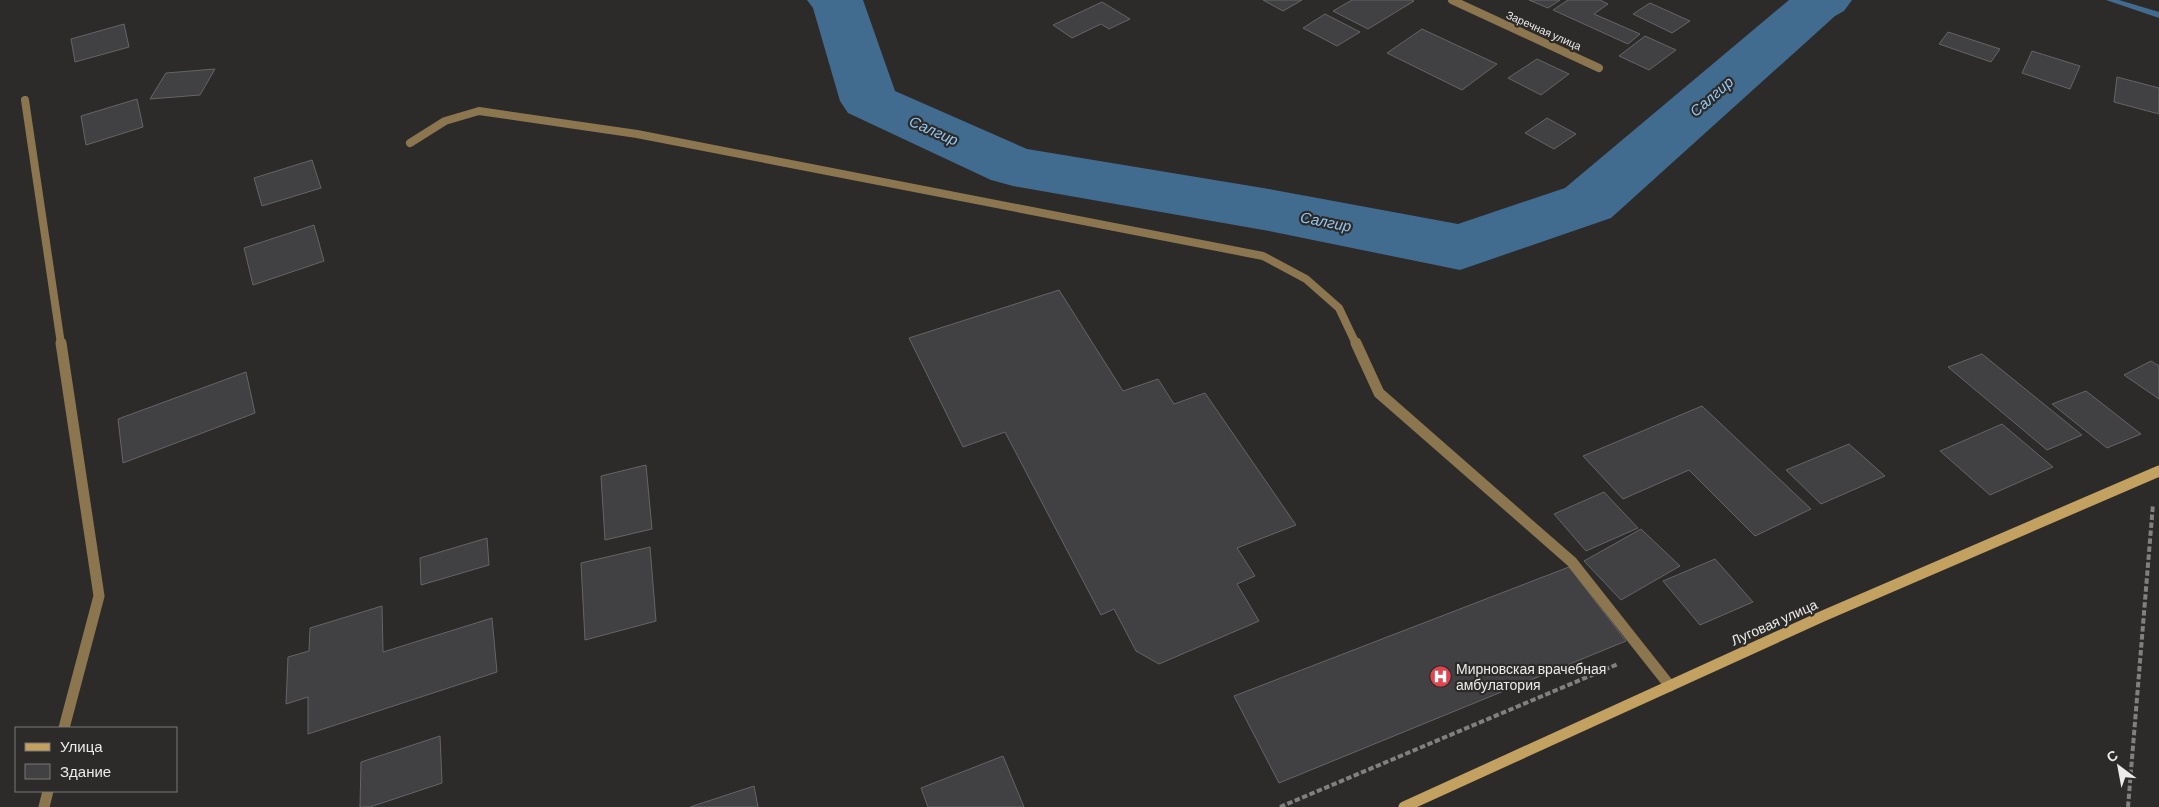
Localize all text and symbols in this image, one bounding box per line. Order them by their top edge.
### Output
street label: Заречная улица [1504,8,1584,53]
water label: Салгир [1686,72,1736,120]
water label: Салгир [907,111,961,149]
water label: Салгир [1299,207,1353,235]
street label: Луговая улица [1728,595,1820,649]
place label: Мирновская врачебная амбулатория [1456,660,1606,693]
hospital icon: Мирновская врачебная амбулатория [1428,664,1452,688]
legend [15,727,178,792]
text: Улица [60,737,103,755]
north arrow [2094,742,2144,792]
text: С [2103,746,2121,765]
text: Здание [60,762,111,780]

